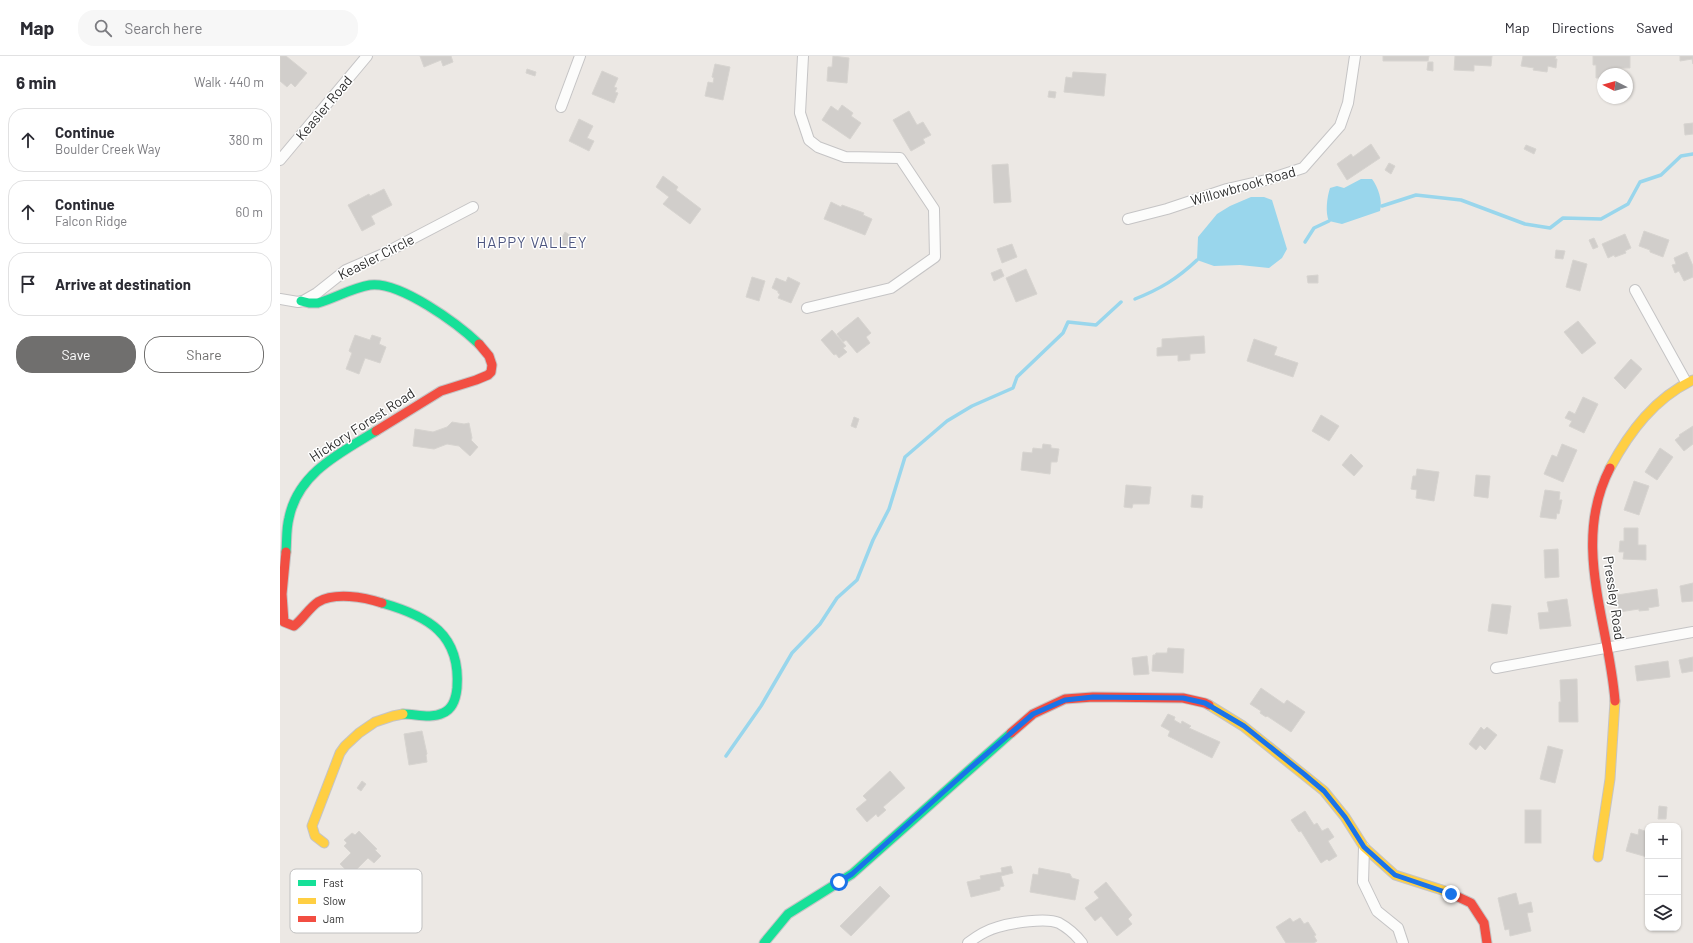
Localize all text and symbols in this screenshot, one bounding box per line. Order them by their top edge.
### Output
search box [78,10,358,46]
text: Map [20,16,54,39]
icon: search [92,17,114,39]
text: Search here [124,19,202,37]
text: Map [1505,19,1530,36]
text: Directions [1552,19,1614,36]
text: Saved [1636,19,1673,36]
north arrow [1597,68,1633,104]
text: 6 min [16,72,56,92]
street label: Keasler Road [292,72,356,143]
text: Walk · 440 m [194,74,264,90]
text: Continue [55,123,115,141]
icon: ahead [17,129,39,151]
text: 380 m [229,132,263,148]
text: Boulder Creek Way [55,141,160,157]
street label: Willowbrook Road [1188,162,1297,209]
text: Continue [55,195,115,213]
icon: ahead [17,201,39,223]
text: 60 m [236,204,263,220]
text: Falcon Ridge [55,213,127,229]
street label: Keasler Circle [335,230,417,283]
district label: HAPPY VALLEY [476,233,588,251]
icon: arrive [17,273,39,295]
text: Arrive at destination [55,275,191,293]
button: Save [16,336,136,373]
button: Share [144,336,264,373]
street label: Hickory Forest Road [306,384,418,465]
street label: Pressley Road [1600,555,1629,641]
map controls [1645,823,1681,931]
button: + [1645,823,1681,859]
button: − [1645,859,1681,895]
legend [290,869,422,933]
route start [830,873,848,891]
text: Fast [323,876,344,889]
route end [1442,885,1460,903]
text: Slow [323,894,346,907]
button: layers [1645,895,1681,931]
text: Jam [323,912,344,925]

